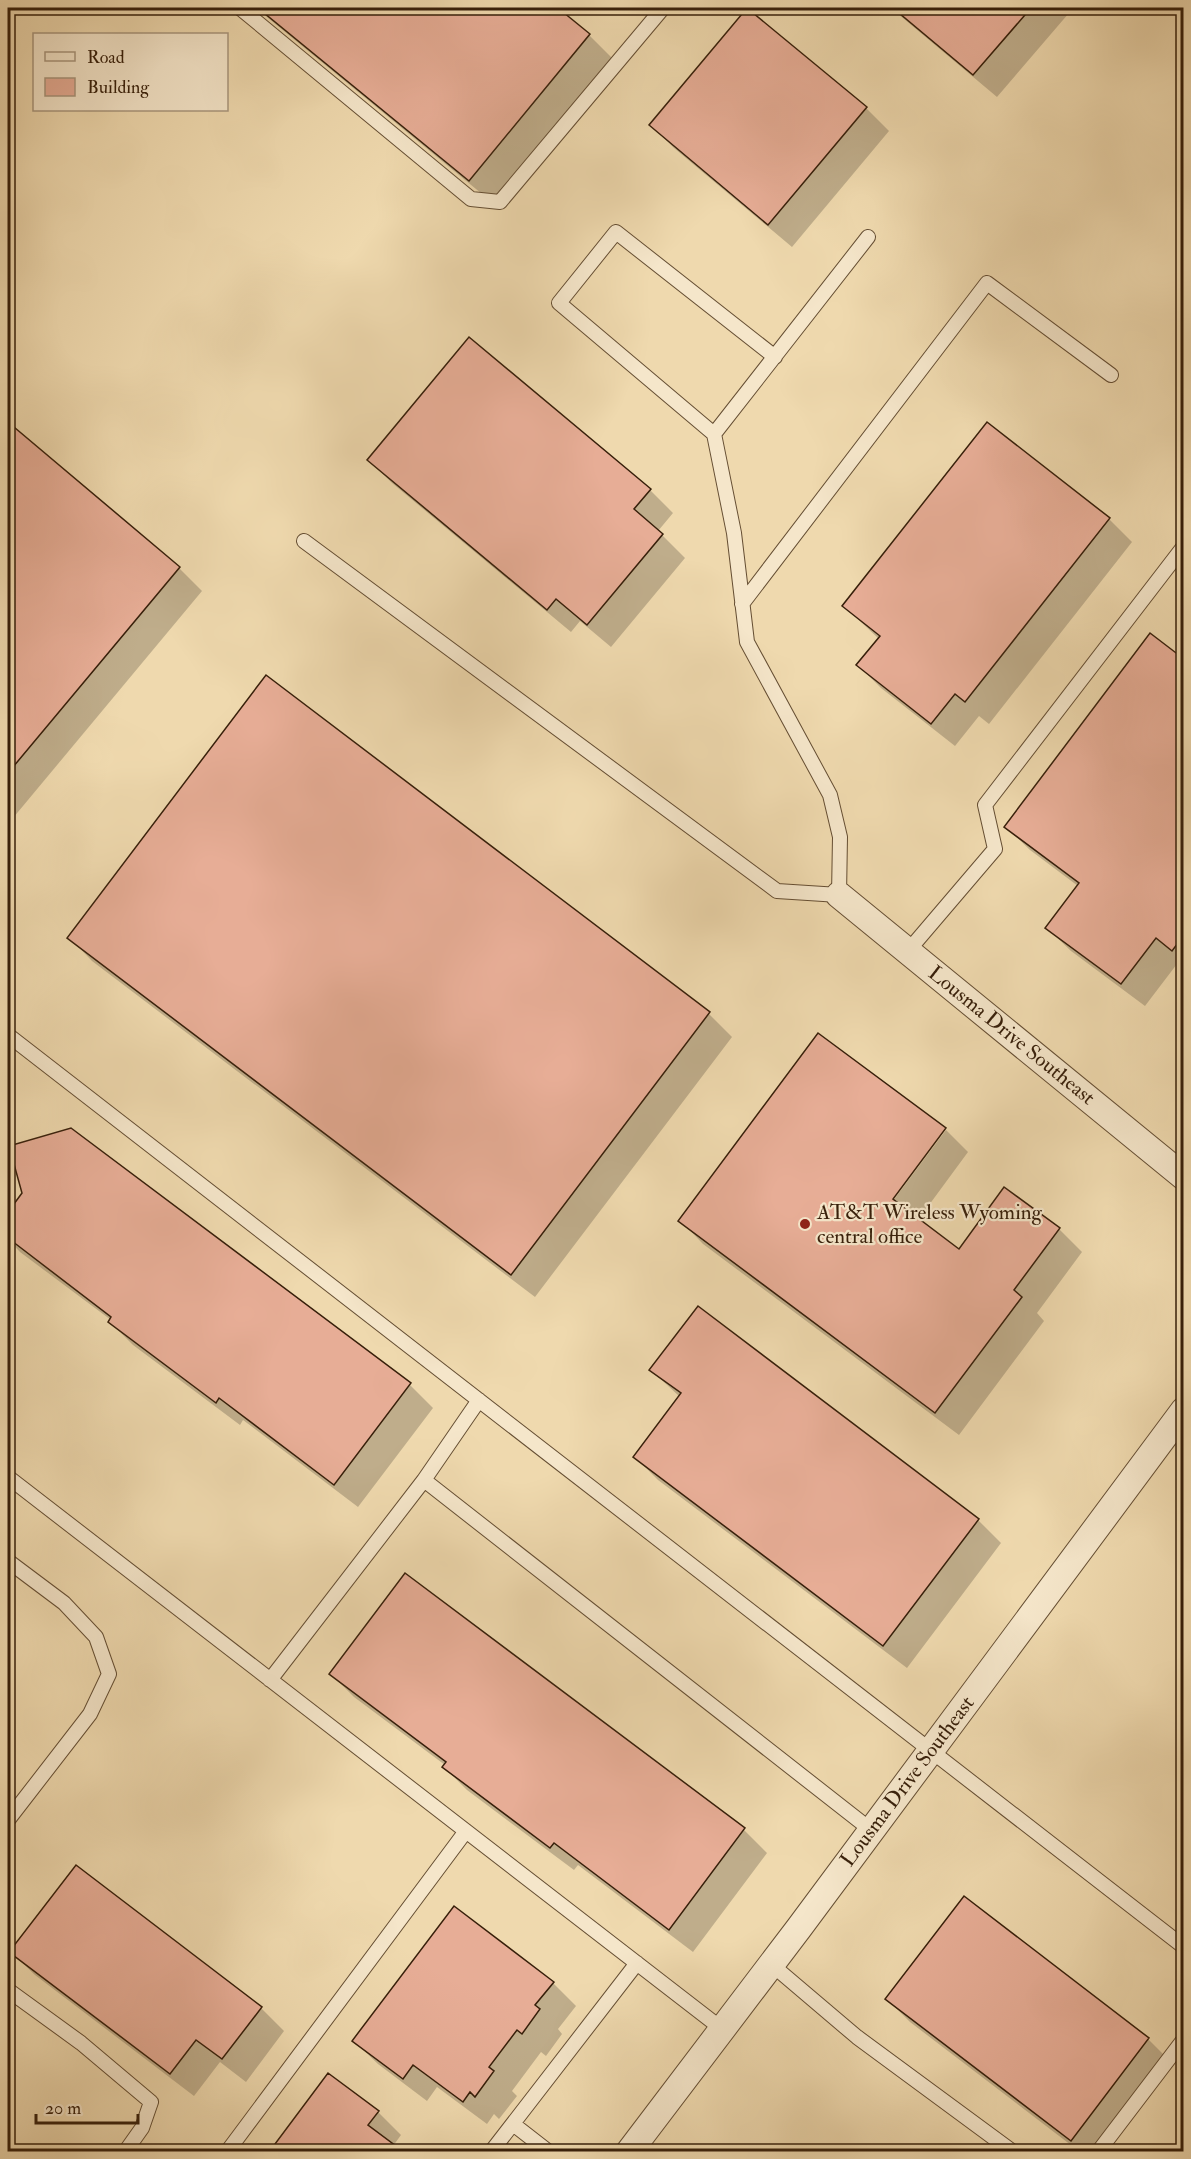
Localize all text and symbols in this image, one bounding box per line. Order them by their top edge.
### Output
legend [33,33,228,111]
text: Road [87,46,125,69]
text: Building [87,76,150,99]
street label: Lousma Drive Southeast [923,960,1101,1111]
place label: AT&T Wireless Wyoming central office [816,1199,1043,1250]
marker: AT&T Wireless Wyoming central office [798,1217,812,1231]
street label: Lousma Drive Southeast [834,1690,981,1872]
scale bar [36,2087,138,2125]
text: 20 m [45,2097,81,2120]

